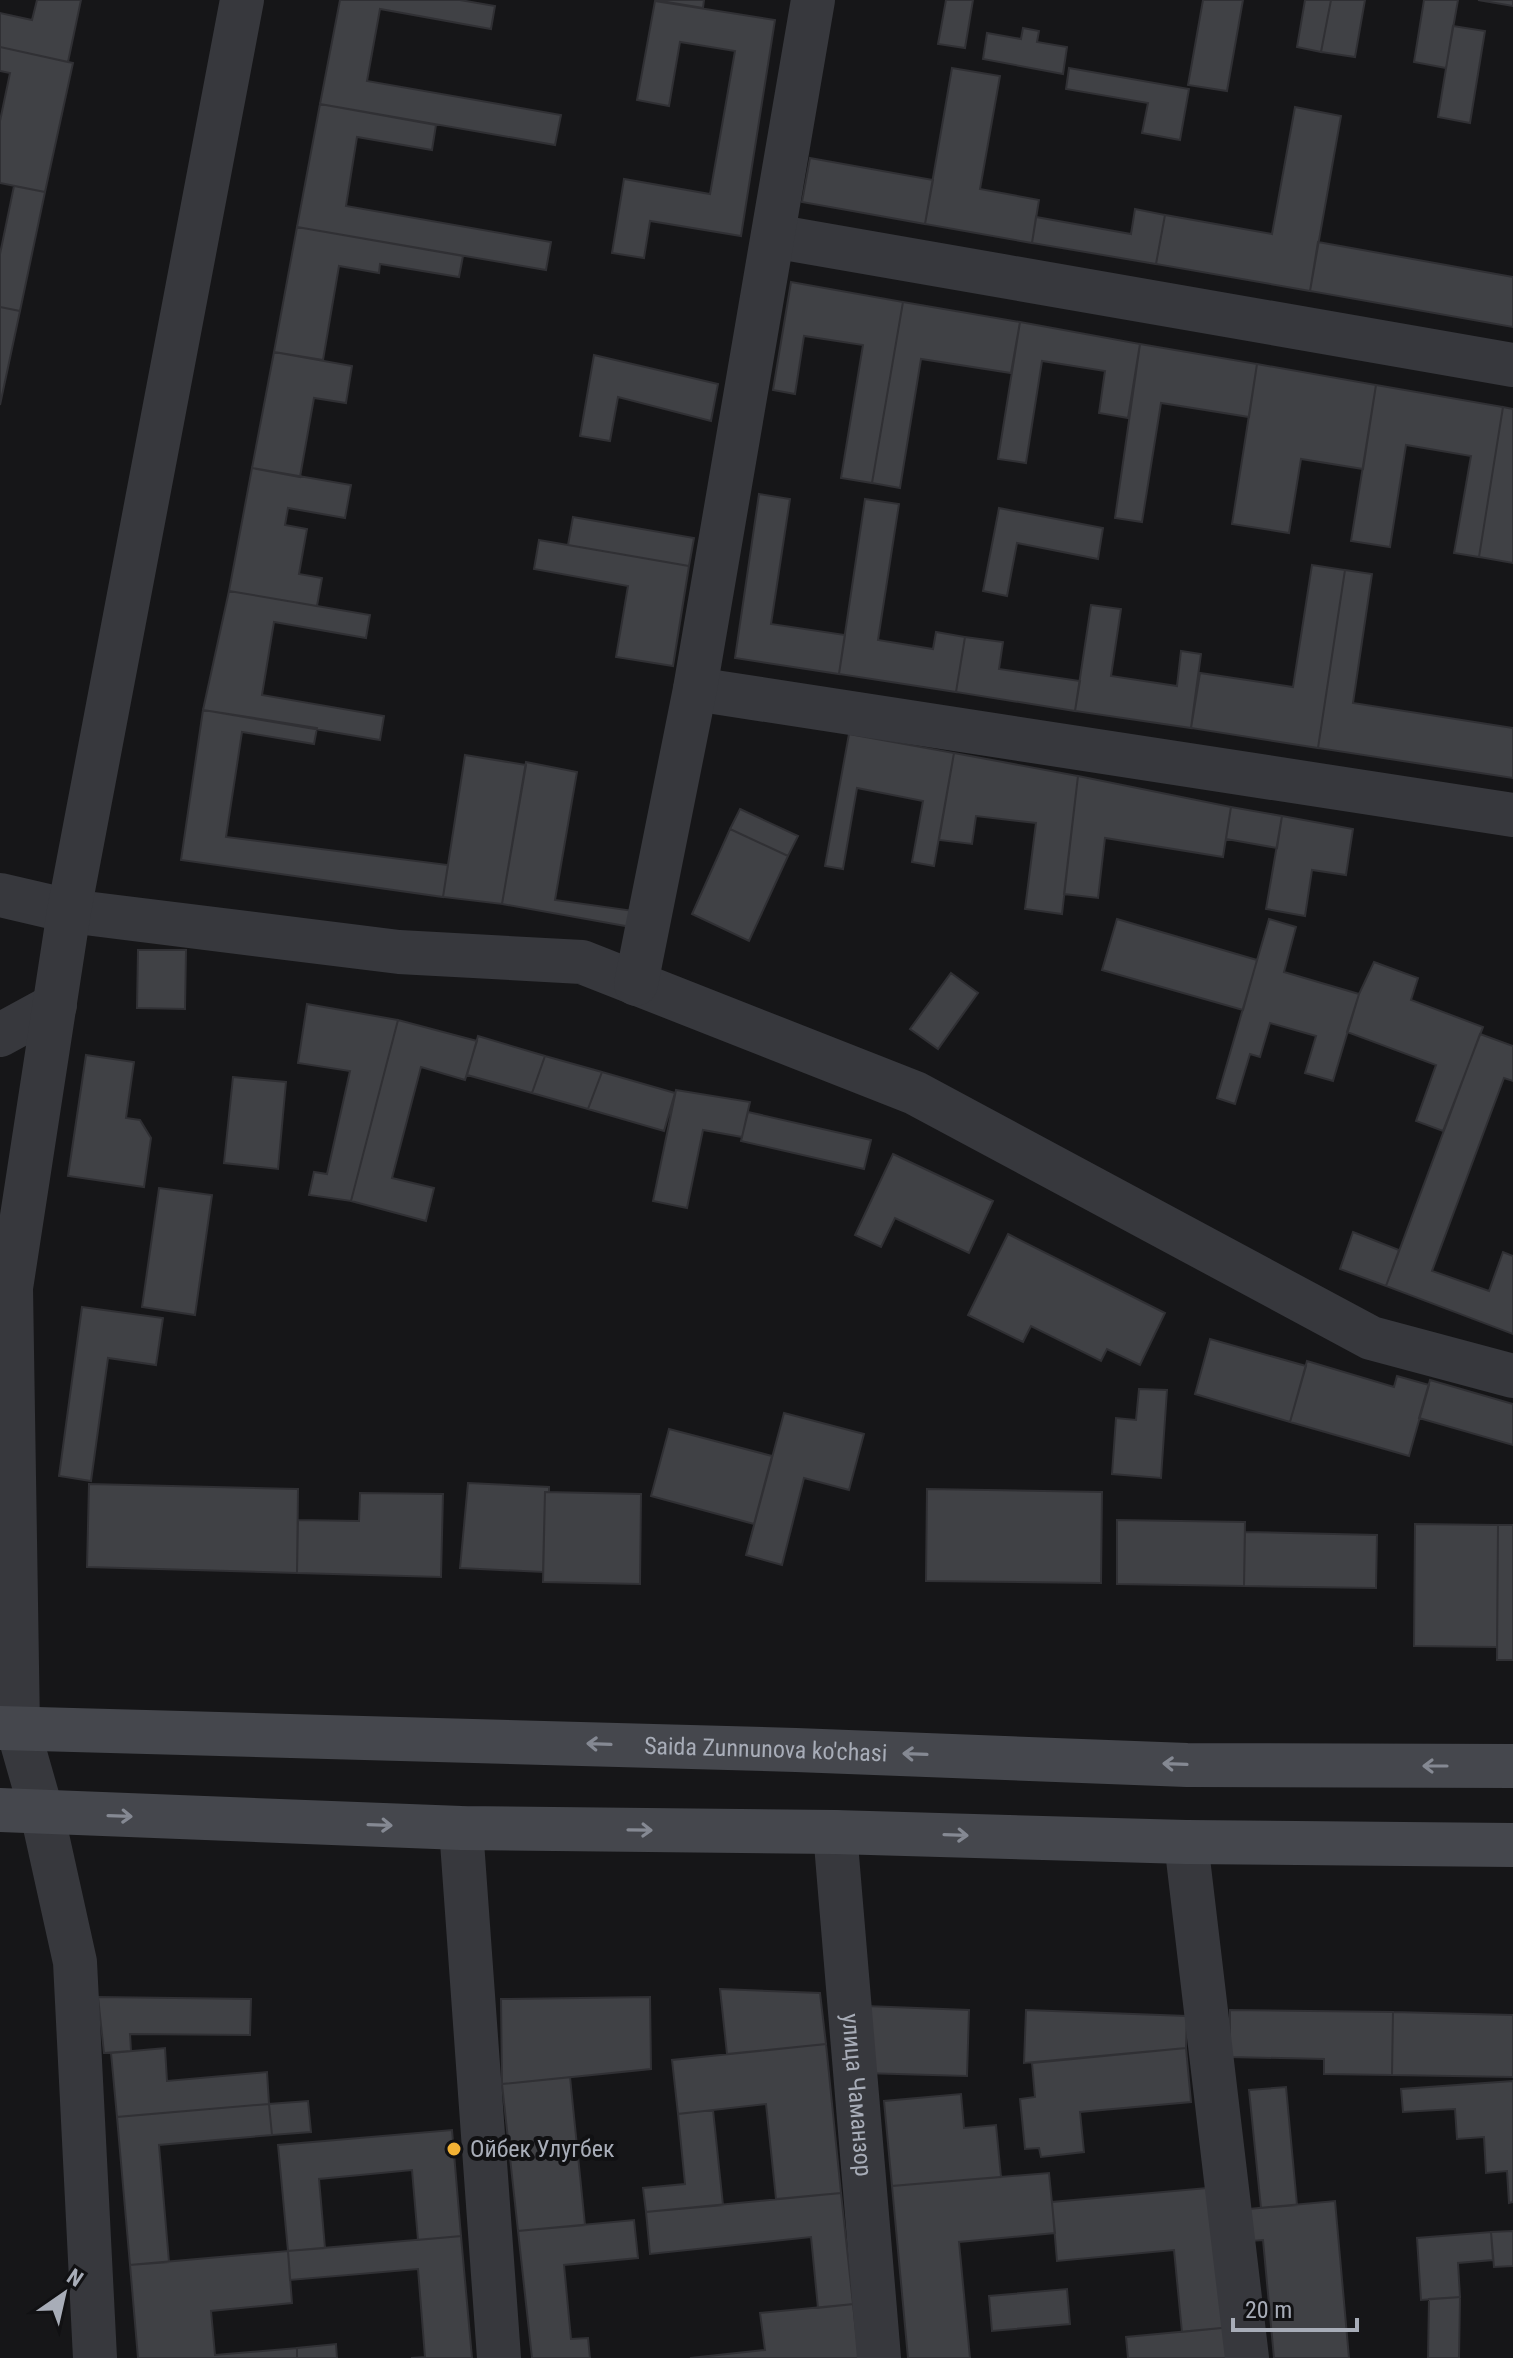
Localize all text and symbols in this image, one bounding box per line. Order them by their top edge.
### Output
street label: Saida Zunnunova ko'chasi [644,1732,888,1767]
one-way arrow [586,1737,613,1752]
one-way arrow [902,1747,929,1762]
one-way arrow [1162,1757,1189,1772]
one-way arrow [1422,1758,1449,1773]
one-way arrow [106,1808,133,1823]
one-way arrow [366,1817,393,1832]
one-way arrow [626,1822,653,1838]
one-way arrow [942,1828,969,1843]
street label: улица Чаманзор [836,2013,878,2178]
place label: Ойбек Улугбек [470,2135,615,2163]
marker: Ойбек Улугбек [445,2140,463,2158]
north arrow [24,2254,104,2334]
text: N [62,2264,87,2292]
scale bar [1233,2282,1357,2332]
text: 20 m [1245,2296,1292,2324]

